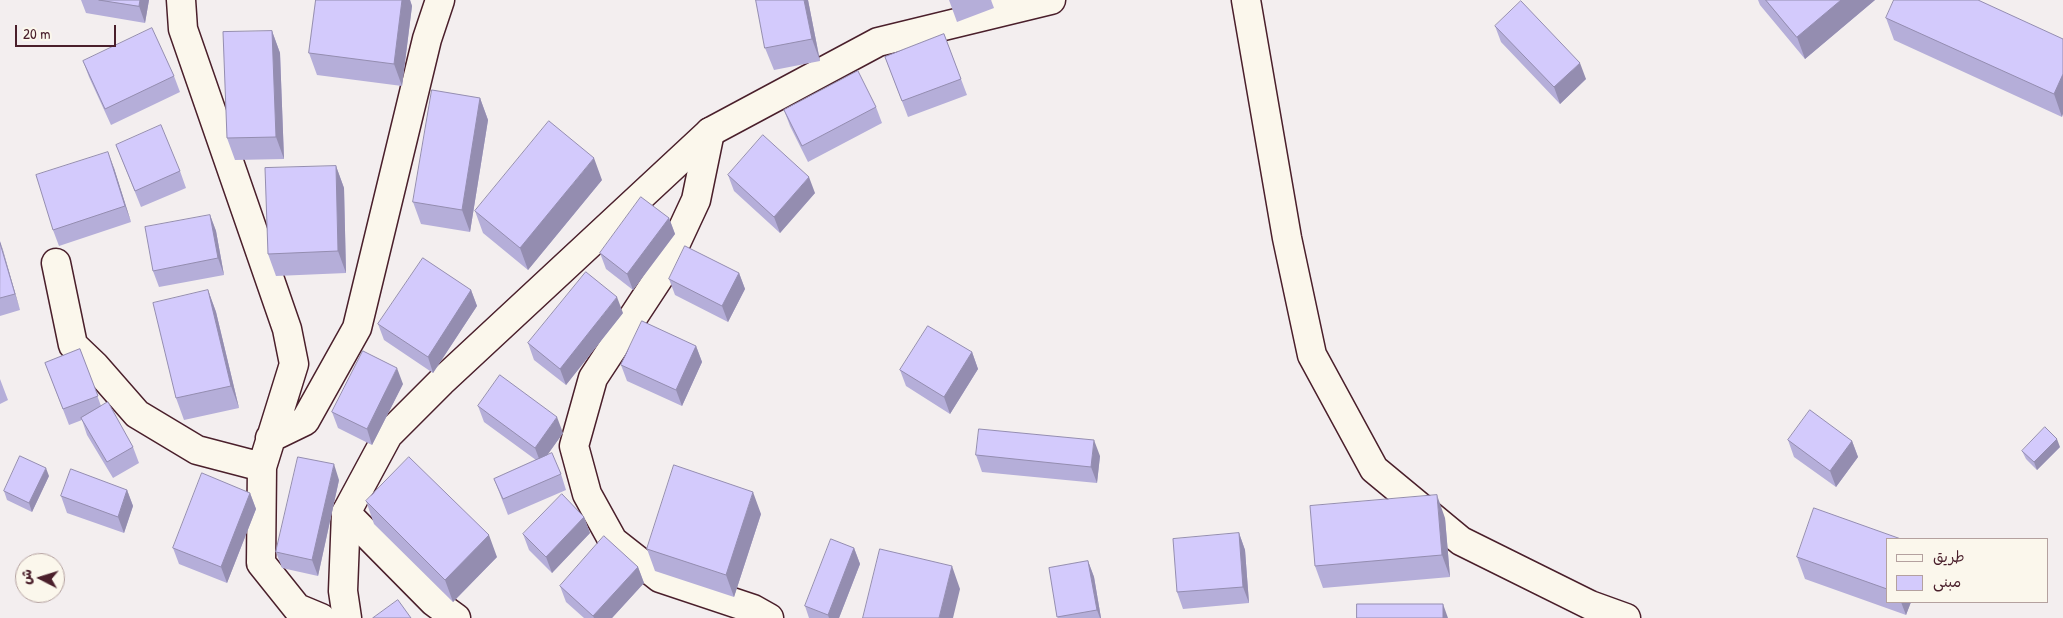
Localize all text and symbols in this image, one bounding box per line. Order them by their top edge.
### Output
scale bar [18,15,119,47]
text: 20 m [23,23,50,44]
legend [1886,538,2048,603]
text: طريق [1933,546,1965,567]
north arrow [15,553,65,603]
text: ش [15,568,36,585]
text: مبنى [1933,571,1961,592]

